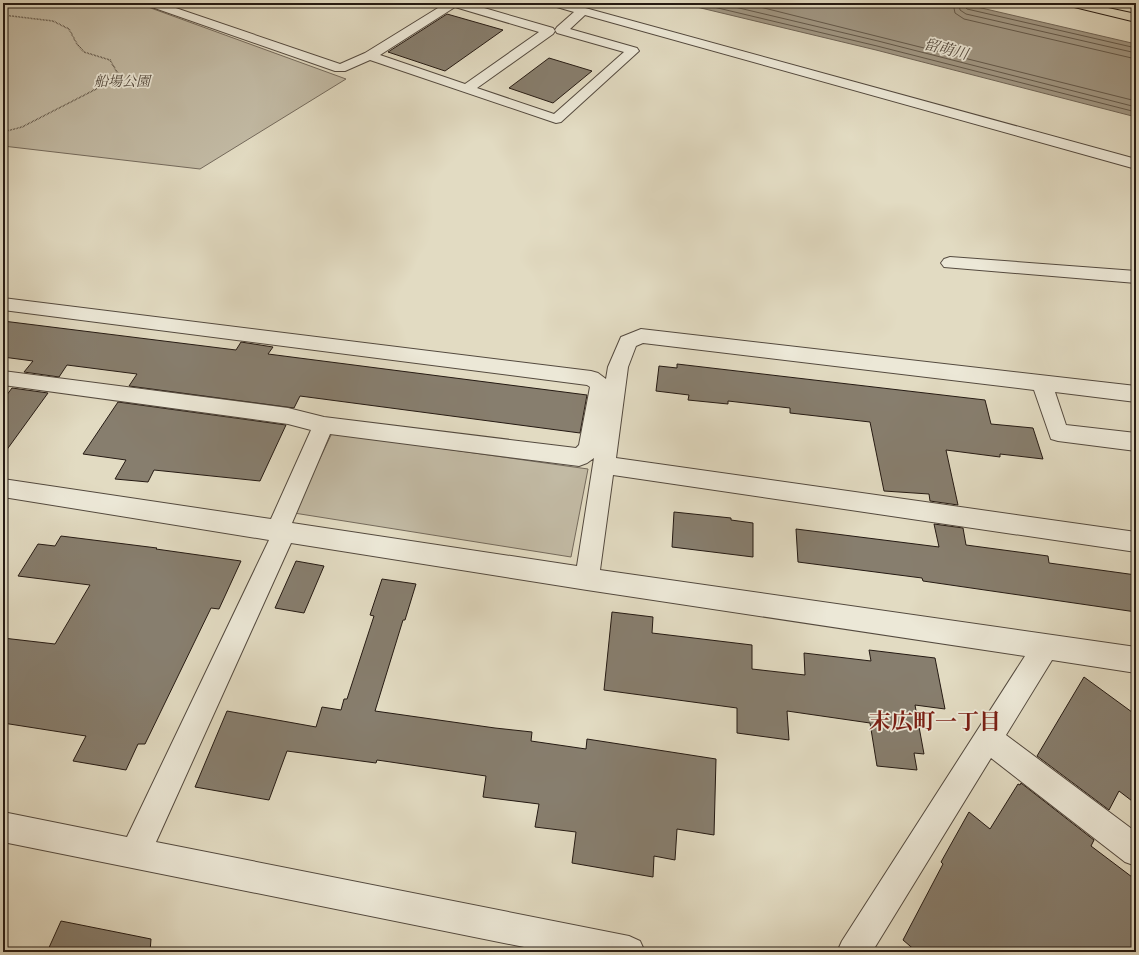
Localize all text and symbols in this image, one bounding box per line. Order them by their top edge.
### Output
water label: 留萌川 [921,35,972,67]
park label: 船場公園 [94,73,152,93]
district label: 末広町一丁目 [869,708,1001,740]

